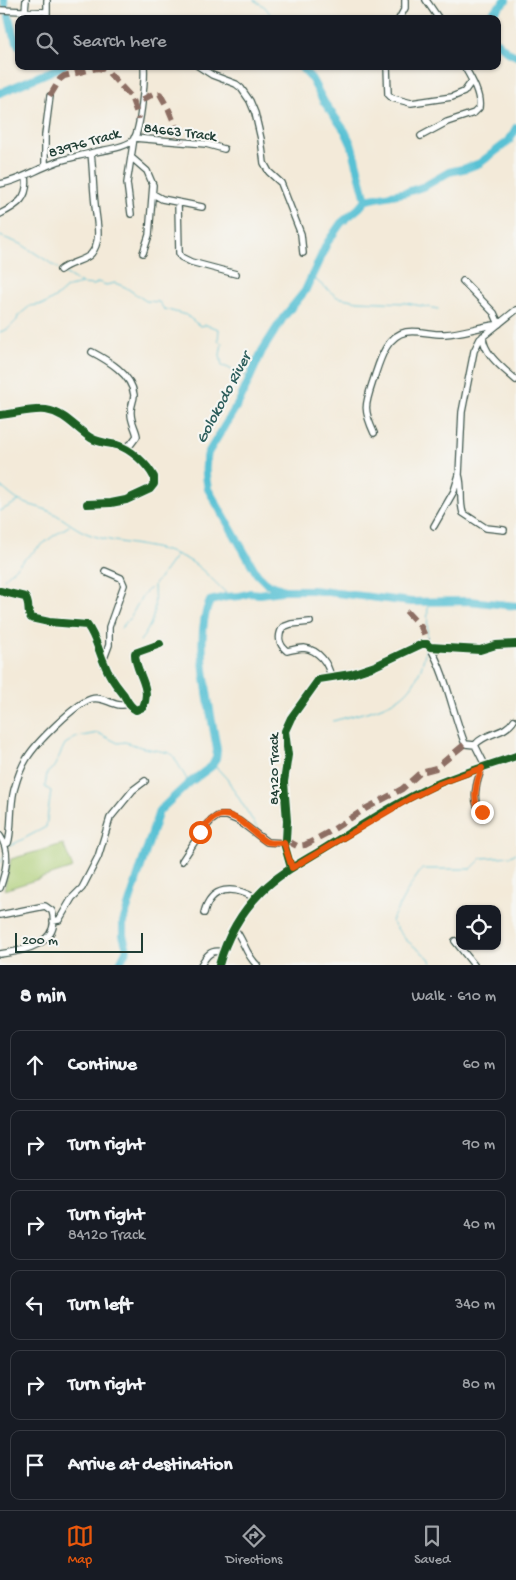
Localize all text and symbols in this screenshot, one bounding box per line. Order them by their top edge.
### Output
search box [15,15,501,70]
icon: search [33,29,61,57]
text: Search here [73,31,167,54]
street label: 84663 Track [142,120,218,147]
street label: 83976 Track [47,125,124,163]
water label: Golokodo River [193,347,259,447]
street label: 84120 Track [266,732,284,805]
route end [471,801,494,824]
route start [189,821,212,844]
map controls [456,905,501,950]
button: locate [456,905,501,950]
scale bar [15,930,142,953]
text: 200 m [22,933,58,950]
text: 8 min [20,985,66,1010]
text: Walk · 610 m [411,988,496,1007]
icon: ahead [21,1051,49,1079]
text: Continue [68,1054,137,1077]
text: 60 m [463,1056,495,1075]
icon: right [21,1131,49,1159]
text: Turn right [68,1134,144,1157]
text: 90 m [463,1136,495,1155]
text: Turn right [68,1204,144,1227]
icon: right [21,1211,49,1239]
text: 40 m [463,1216,495,1235]
text: 84120 Track [68,1227,145,1246]
icon: left [21,1291,49,1319]
text: Turn left [68,1294,132,1317]
text: 340 m [455,1296,495,1315]
icon: right [21,1371,49,1399]
text: Turn right [68,1374,144,1397]
text: 80 m [462,1376,495,1395]
icon: arrive [21,1451,49,1479]
text: Arrive at destination [68,1454,232,1477]
tab: Map [66,1522,94,1569]
tab: Directions [226,1522,283,1569]
tab: Saved [414,1522,450,1569]

